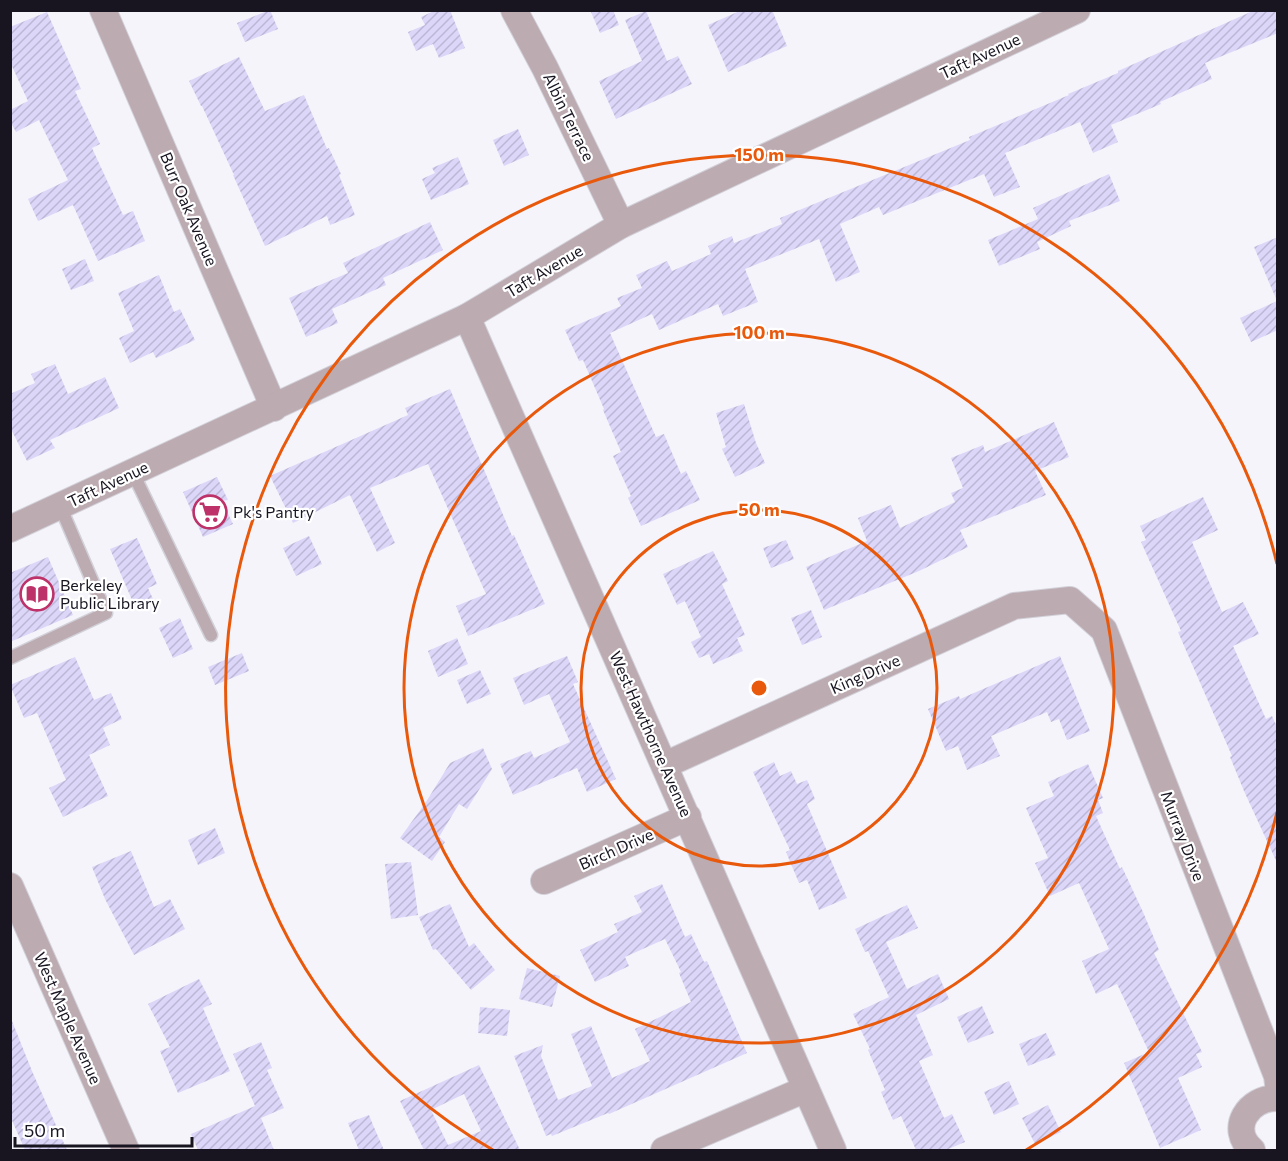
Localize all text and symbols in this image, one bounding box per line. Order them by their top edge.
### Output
street label: Taft Avenue [937,29,1023,82]
street label: Albin Terrace [540,70,599,164]
text: 150 m [734,143,784,165]
street label: Burr Oak Avenue [157,149,222,268]
street label: Taft Avenue [502,240,586,301]
text: 100 m [733,321,785,343]
street label: Taft Avenue [65,457,151,510]
supermarket icon: Pk's Pantry [192,494,228,530]
text: 50 m [738,498,780,520]
place label: Pk's Pantry [233,502,314,521]
place label: Berkeley Public Library [60,575,160,612]
library icon: Berkeley Public Library [19,576,55,612]
street label: West Hawthorne Avenue [606,648,697,820]
street label: King Drive [827,650,903,697]
centre of rings [749,678,769,698]
street label: Murray Drive [1158,788,1209,884]
street label: Birch Drive [576,824,656,873]
street label: West Maple Avenue [31,949,106,1087]
scale bar [15,1110,192,1148]
text: 50 m [24,1119,65,1141]

